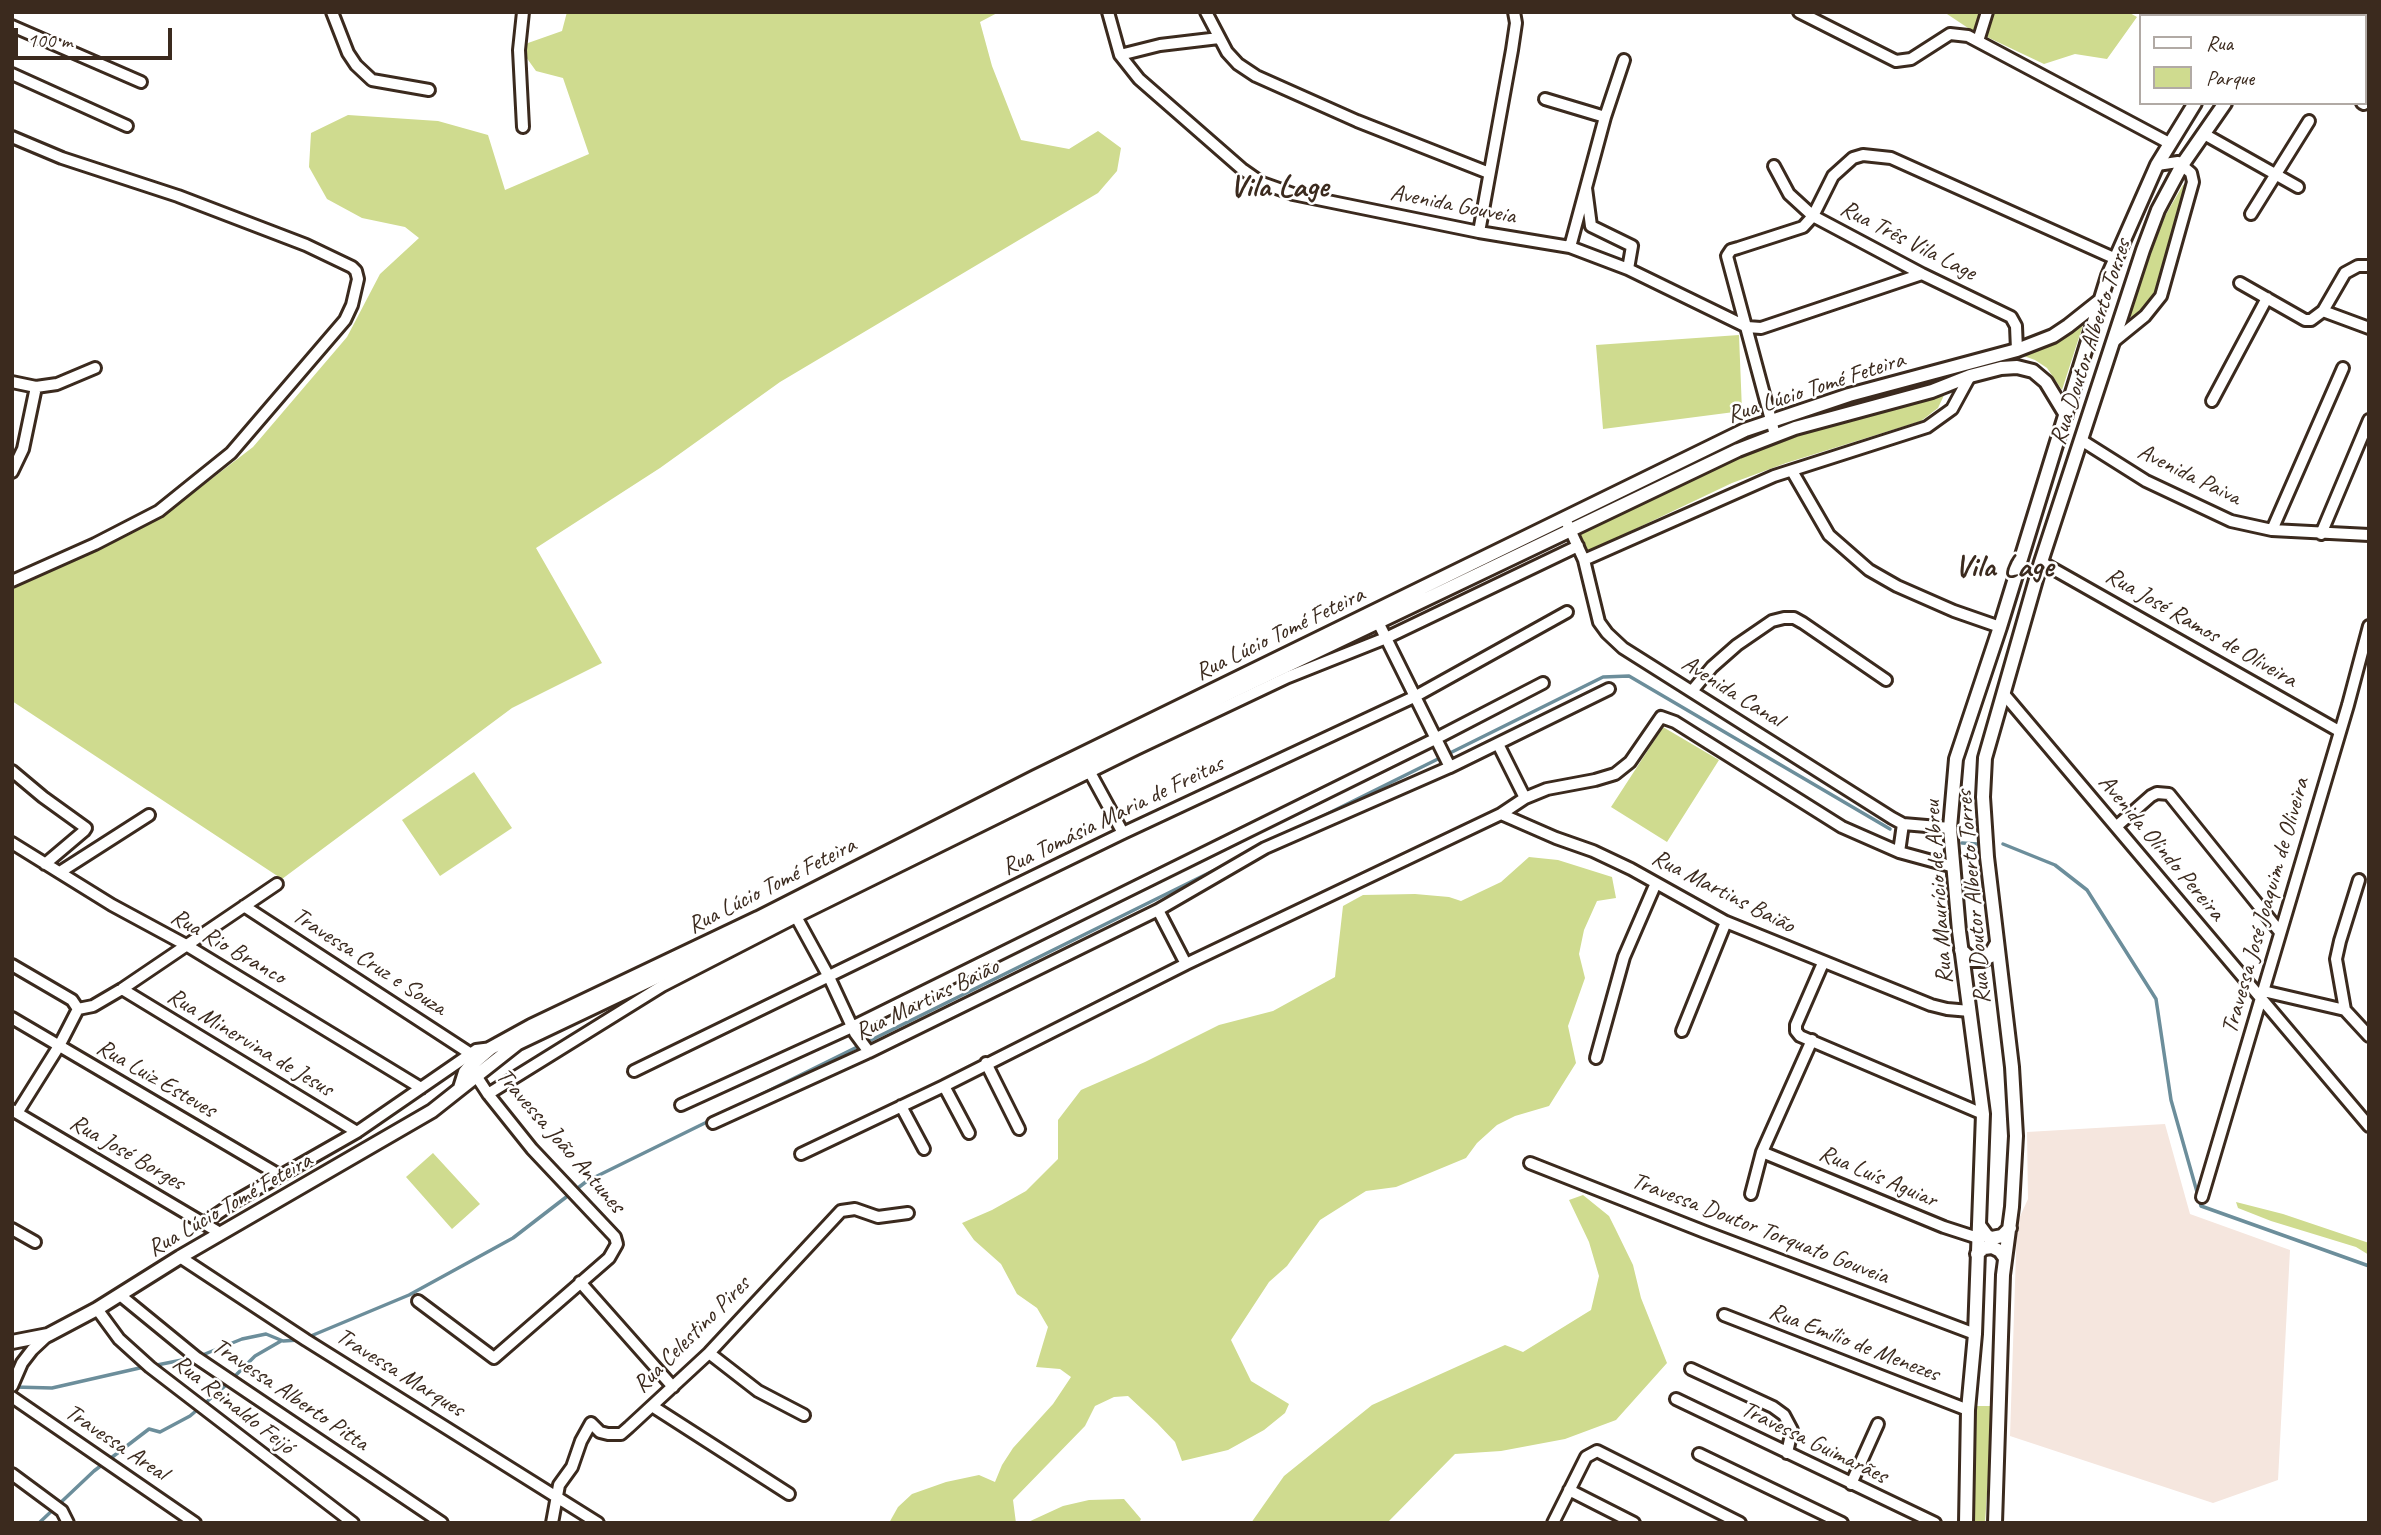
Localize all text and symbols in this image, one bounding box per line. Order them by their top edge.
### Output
scale bar [18,14,175,58]
legend [2140,14,2367,105]
text: 100 m [27,27,72,53]
text: Rua [2206,30,2233,56]
text: Parque [2206,65,2254,91]
district label: Vila Lage [1230,169,1328,207]
street label: Avenida Gouveia [1388,179,1518,231]
street label: Rua Três Vila Lage [1835,194,1981,288]
street label: Rua Doutor Alberto Torres [2044,236,2138,448]
street label: Rua Lúcio Tomé Feteira [1724,346,1908,430]
street label: Avenida Paiva [2133,438,2245,512]
district label: Vila Lage [1955,549,2053,587]
street label: Rua José Ramos de Oliveira [2100,561,2302,695]
street label: Rua Lúcio Tomé Feteira [1191,581,1369,687]
street label: Avenida Canal [1676,649,1788,735]
street label: Rua Tomásia Maria de Freitas [998,750,1228,882]
street label: Avenida Olindo Pereira [2091,769,2231,927]
street label: Travessa José Joaquim de Oliveira [2216,775,2316,1037]
street label: Rua Doutor Alberto Torres [1950,789,1998,1005]
street label: Rua Maurício de Abreu [1918,799,1960,985]
street label: Rua Lúcio Tomé Feteira [683,831,861,941]
street label: Rua Martins Baião [1647,844,1799,940]
street label: Travessa Cruz e Souza [287,901,451,1023]
street label: Rua Rio Branco [165,903,291,991]
street label: Rua Martins Baião [850,953,1004,1047]
street label: Rua Minervina de Jesus [162,982,338,1104]
street label: Rua Luiz Esteves [91,1033,221,1125]
street label: Travessa João Antunes [489,1063,631,1219]
street label: Rua José Borges [64,1109,190,1197]
street label: Rua Luís Aguiar [1815,1139,1941,1215]
street label: Rua Lúcio Tomé Feteira [143,1146,317,1264]
street label: Travessa Doutor Torquato Gouveia [1627,1167,1893,1291]
street label: Rua Celestino Pires [627,1270,757,1400]
street label: Rua Emílio de Menezes [1765,1297,1943,1389]
street label: Travessa Marques [330,1322,470,1424]
street label: Travessa Alberto Pitta [206,1332,374,1458]
street label: Rua Reinaldo Feijó [167,1349,299,1461]
street label: Travessa Guimarães [1736,1395,1892,1491]
street label: Travessa Areal [59,1398,173,1488]

